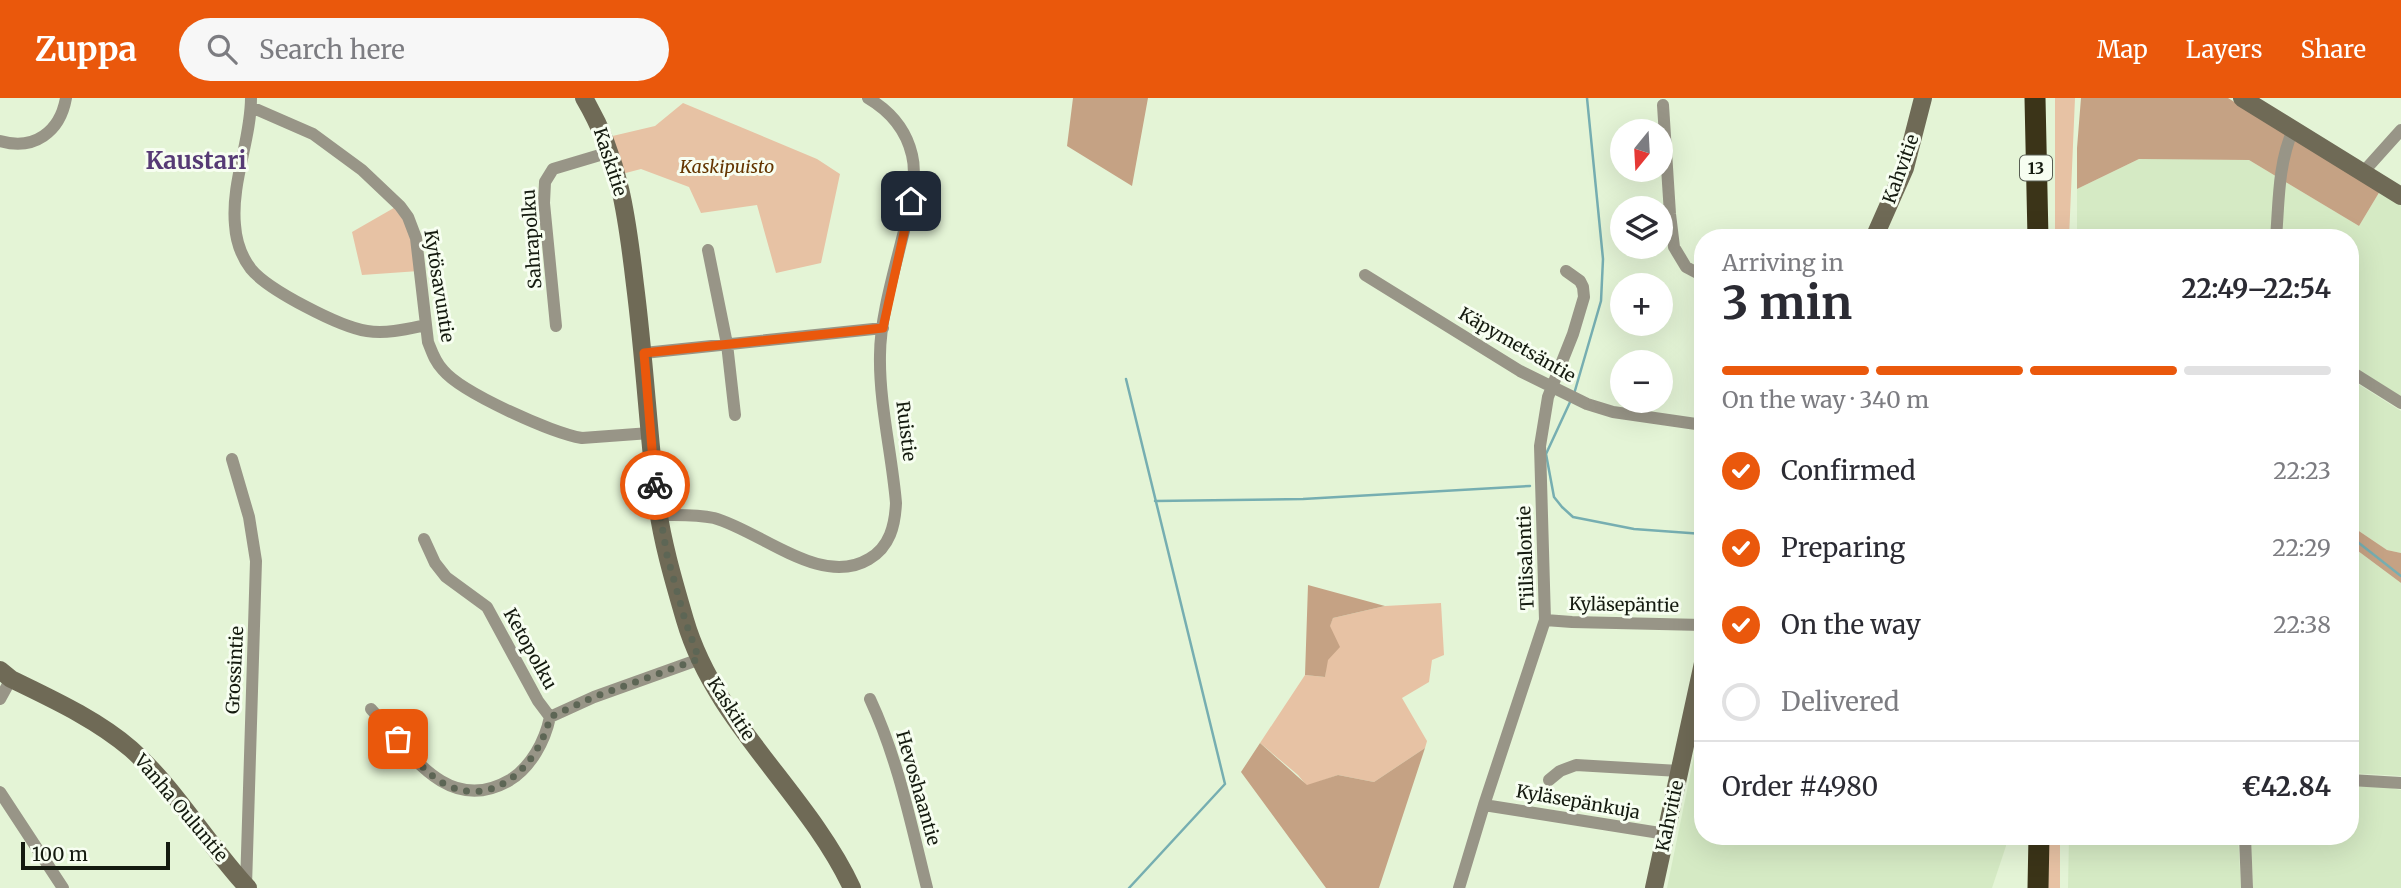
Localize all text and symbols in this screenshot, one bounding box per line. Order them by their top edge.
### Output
search box [179,18,669,81]
text: Zuppa [35,29,137,70]
icon: search [203,30,241,68]
text: Search here [259,33,405,66]
text: Map [2097,34,2148,65]
text: Layers [2186,34,2262,65]
text: Share [2300,34,2366,65]
north arrow [1610,119,1673,182]
map controls [1610,119,1673,413]
street label: Kaskitie [589,125,632,199]
street label: Kahvitie [1877,131,1924,207]
district label: Kaustari [145,145,247,176]
park label: Kaskipuisto [679,155,774,178]
road number: 13 [2020,156,2052,180]
pin [881,171,941,231]
icon: home [892,182,930,220]
street label: Sahrapolku [517,188,546,290]
button: layers [1610,196,1673,259]
street label: Kytösavuntie [419,228,460,344]
text: Arriving in [1722,248,1844,277]
text: 22:49–22:54 [2182,272,2331,305]
button: + [1610,273,1673,336]
text: 3 min [1722,274,1852,332]
street label: Käpymetsäntie [1455,302,1580,387]
button: − [1610,350,1673,413]
text: On the way · 340 m [1722,385,1929,414]
street label: Ruistie [891,400,922,462]
courier [620,450,690,520]
icon: check [1722,452,1760,490]
text: Confirmed [1781,454,1916,487]
text: 22:23 [2273,456,2331,485]
icon: bike [636,466,674,504]
street label: Tiilisalontie [1512,505,1539,611]
icon: check [1722,529,1760,567]
text: Preparing [1781,531,1905,564]
text: 22:29 [2272,533,2331,562]
street label: Kyläsepäntie [1569,592,1679,617]
street label: Ketopolku [499,604,562,693]
icon: check [1722,606,1760,644]
text: On the way [1781,608,1921,641]
text: 22:38 [2273,610,2331,639]
street label: Grossintie [221,625,248,715]
street label: Kaskitie [703,673,760,745]
text: Delivered [1781,685,1900,718]
pin [368,709,428,769]
icon: bag [379,720,417,758]
street label: Hevoshaantie [891,728,946,848]
street label: Vanha Ouluntie [129,748,233,866]
text: Order #4980 [1722,770,1878,803]
text: €42.84 [2242,770,2331,803]
street label: Kahvitie [1651,778,1688,854]
street label: Kyläsepänkuja [1514,779,1642,824]
scale bar [21,839,170,871]
text: 100 m [32,842,88,866]

